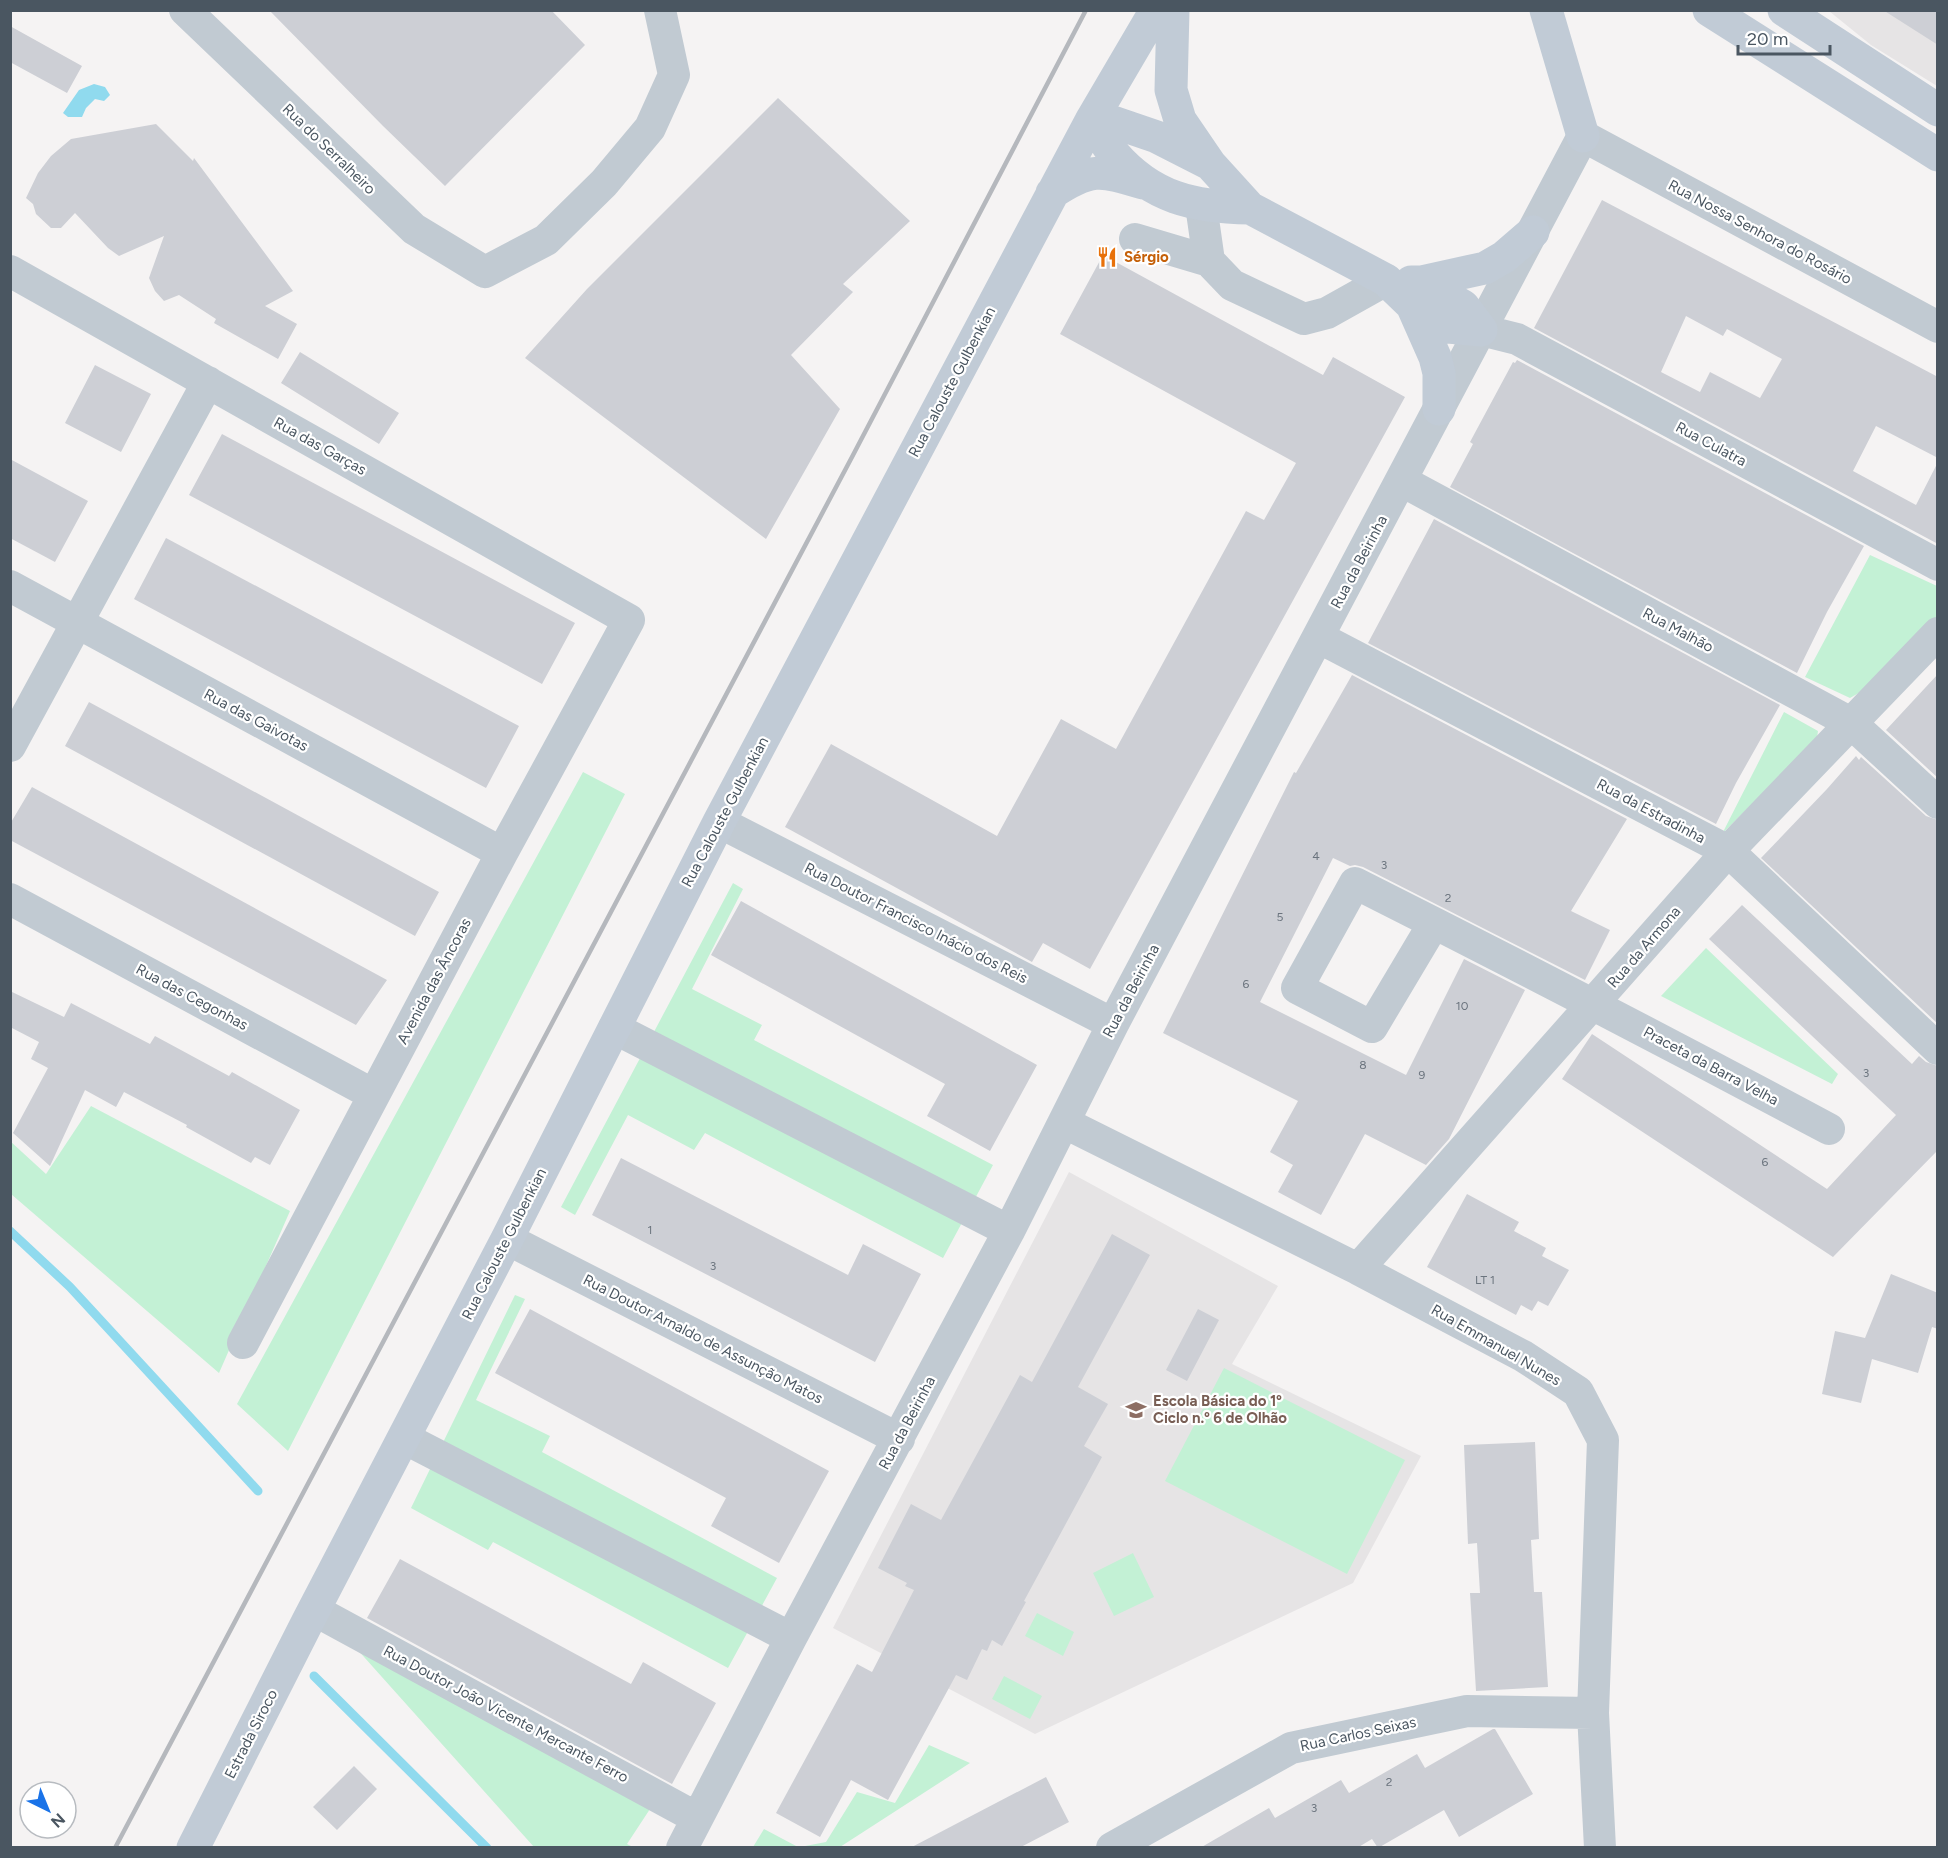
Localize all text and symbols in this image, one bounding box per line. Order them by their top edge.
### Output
scale bar [1738,18,1830,56]
text: 20 m [1747,28,1788,50]
street label: Rua do Serralheiro [279,100,380,198]
street label: Rua Nossa Senhora do Rosário [1665,176,1855,288]
restaurant icon: Sérgio [1095,245,1119,269]
place label: Sérgio [1124,248,1169,266]
street label: Rua Calouste Gulbenkian [905,304,999,460]
street label: Rua das Garças [271,413,369,479]
street label: Rua Culatra [1672,418,1750,470]
street label: Rua da Beirinha [1327,512,1391,612]
street label: Rua Malhão [1640,604,1717,656]
street label: Rua das Gaivotas [201,685,311,755]
street label: Rua Calouste Gulbenkian [678,734,772,890]
street label: Rua da Estradinha [1594,775,1708,847]
house number: 4 [1312,849,1320,863]
house number: 3 [1381,858,1387,872]
street label: Rua Doutor Francisco Inácio dos Reis [801,859,1031,987]
house number: 2 [1445,891,1451,905]
street label: Rua da Armona [1604,903,1684,991]
house number: 5 [1277,910,1284,924]
street label: Avenida das Âncoras [393,915,475,1047]
street label: Rua da Beirinha [1099,941,1163,1041]
street label: Rua das Cegonhas [133,960,251,1034]
house number: 6 [1243,977,1250,991]
house number: 10 [1456,999,1469,1013]
street label: Praceta da Barra Velha [1640,1023,1782,1109]
house number: 8 [1359,1058,1367,1072]
house number: 3 [1863,1066,1869,1080]
house number: 9 [1419,1068,1426,1082]
house number: 6 [1762,1155,1769,1169]
street label: Rua Calouste Gulbenkian [458,1165,550,1323]
house number: 1 [648,1223,652,1237]
house number: 3 [710,1259,716,1273]
street label: Rua Doutor Arnaldo de Assunção Matos [580,1270,826,1408]
house number: LT 1 [1475,1273,1495,1287]
street label: Rua Emmanuel Nunes [1428,1301,1564,1389]
street label: Rua da Beirinha [875,1373,939,1473]
place label: Escola Básica do 1º Ciclo n.º 6 de Olhão [1153,1392,1287,1427]
school or university icon: Escola Básica do 1º Ciclo n.º 6 de Olhão [1124,1398,1148,1422]
street label: Rua Doutor João Vicente Mercante Ferro [380,1642,632,1787]
street label: Estrada Siroco [221,1686,281,1782]
street label: Rua Carlos Seixas [1298,1713,1418,1755]
house number: 2 [1386,1775,1392,1789]
north arrow [18,1780,78,1840]
house number: 3 [1311,1801,1317,1815]
text: N [47,1809,69,1832]

